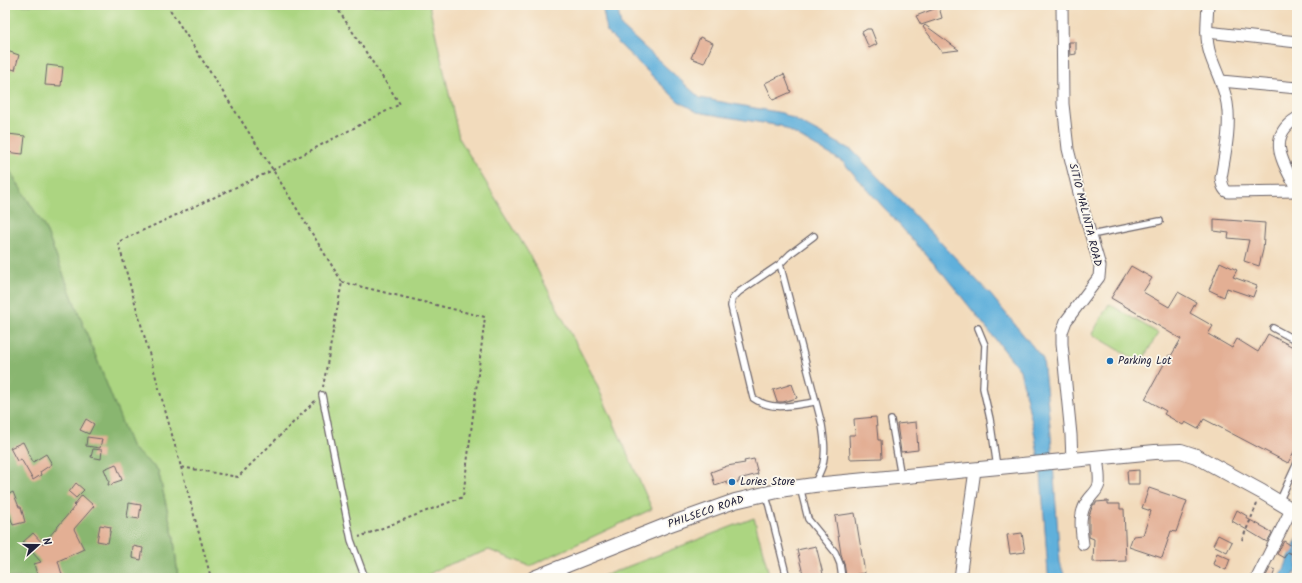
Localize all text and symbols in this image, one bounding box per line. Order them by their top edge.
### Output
street label: SITIO MALINTA ROAD [1063,161,1107,269]
place label: Parking Lot [1118,352,1172,370]
marker: Parking Lot [1105,356,1115,366]
place label: Lories Store [740,473,795,491]
marker: Lories Store [727,477,737,487]
street label: PHILSECO ROAD [665,491,747,533]
north arrow [18,525,58,565]
text: N [37,535,56,548]

